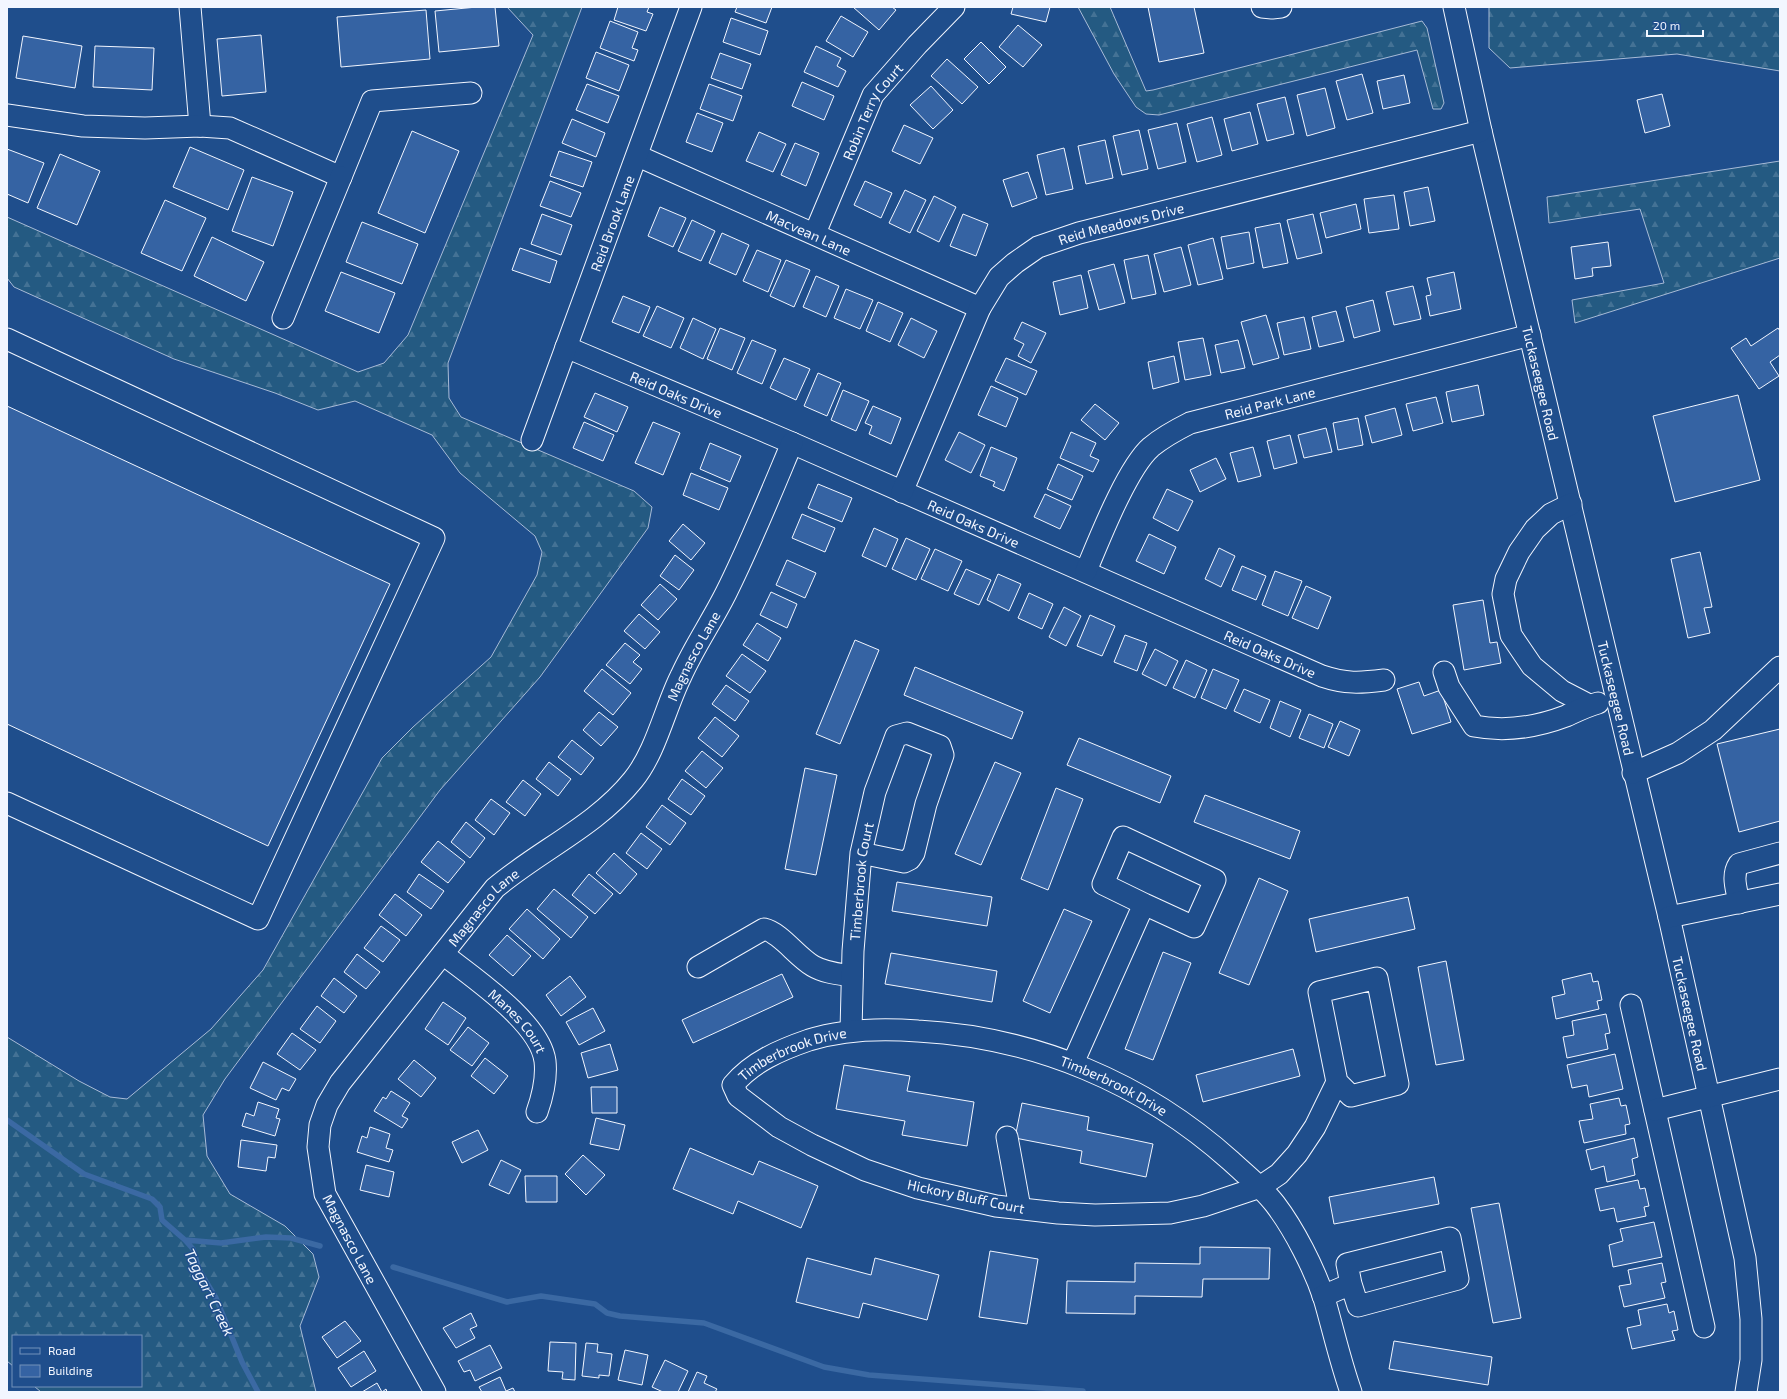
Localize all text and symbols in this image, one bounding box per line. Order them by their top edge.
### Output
scale bar [1647,12,1703,38]
text: 20 m [1653,18,1680,32]
street label: Robin Terry Court [838,59,906,162]
street label: Reid Brook Lane [586,173,637,274]
street label: Reid Meadows Drive [1056,198,1186,248]
street label: Macvean Lane [764,206,854,258]
street label: Tuckaseegee Road [1519,324,1563,442]
street label: Reid Oaks Drive [628,367,725,421]
street label: Reid Park Lane [1223,382,1317,422]
street label: Reid Oaks Drive [925,495,1022,550]
street label: Magnasco Lane [663,608,723,703]
street label: Reid Oaks Drive [1222,626,1319,681]
street label: Tuckaseegee Road [1595,639,1639,757]
street label: Timberbrook Court [845,821,876,941]
street label: Magnasco Lane [444,864,522,949]
street label: Tuckaseegee Road [1670,955,1712,1072]
street label: Manes Court [485,985,551,1055]
street label: Timberbrook Drive [734,1023,847,1084]
street label: Timberbrook Drive [1058,1051,1171,1119]
street label: Hickory Bluff Court [906,1175,1026,1217]
street label: Magnasco Lane [319,1191,381,1287]
water label: Taggart Creek [181,1245,239,1339]
legend [12,1335,142,1387]
text: Road [48,1343,76,1357]
text: Building [48,1363,93,1377]

